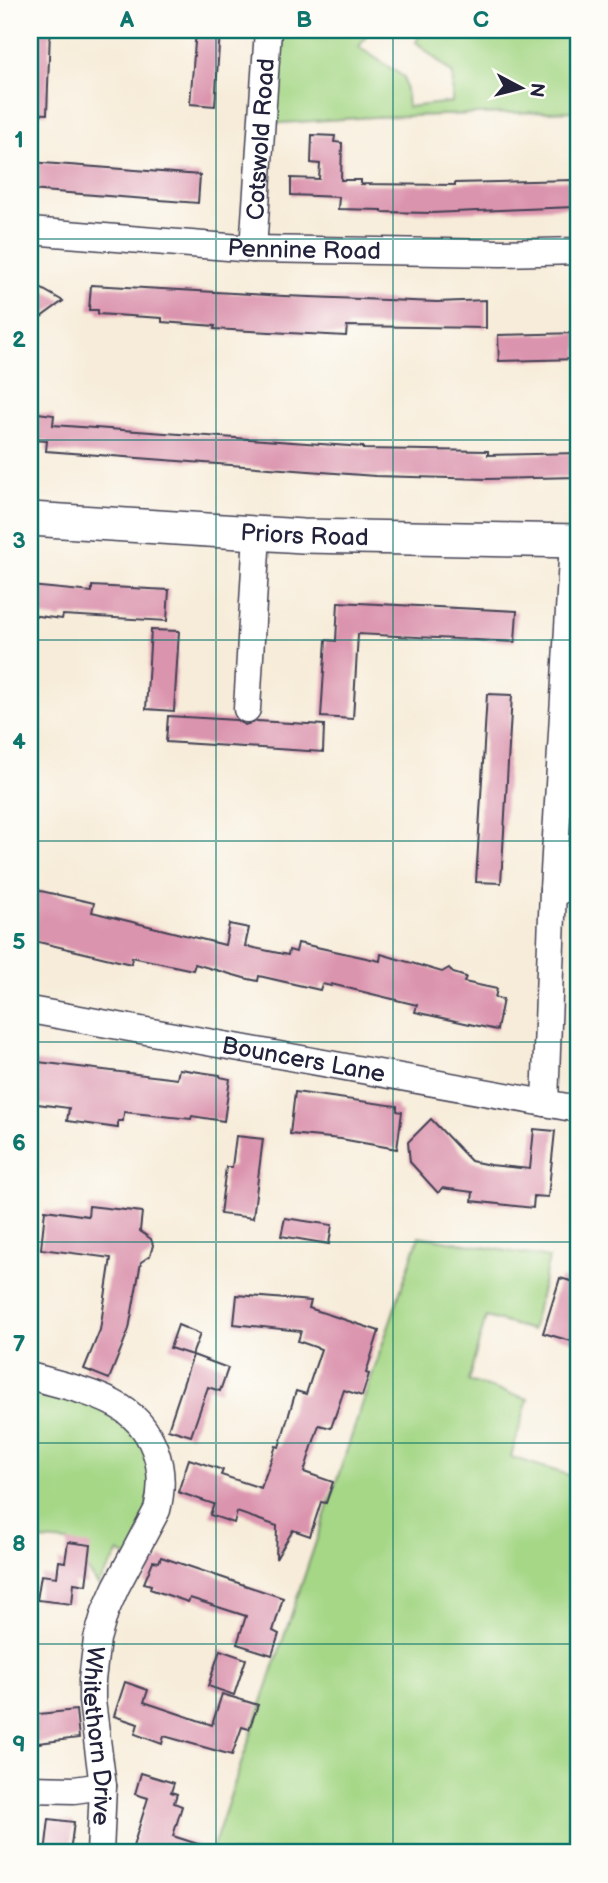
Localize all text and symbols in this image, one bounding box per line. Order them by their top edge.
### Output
text: A [119,6,135,34]
text: B [296,6,312,34]
text: C [473,6,489,34]
north arrow [486,52,556,122]
street label: Cotswold Road [241,57,281,221]
text: N [524,81,549,98]
text: 1 [14,126,24,154]
street label: Pennine Road [226,233,381,266]
text: 2 [12,326,26,354]
street label: Priors Road [240,518,369,552]
text: 3 [12,527,26,555]
text: 4 [12,728,26,756]
text: 5 [12,928,26,956]
street label: Bouncers Lane [220,1031,387,1089]
text: 6 [12,1129,26,1157]
text: 7 [13,1330,26,1358]
text: 8 [12,1530,26,1558]
street label: Whitethorn Drive [77,1644,117,1826]
text: 9 [12,1731,26,1759]

